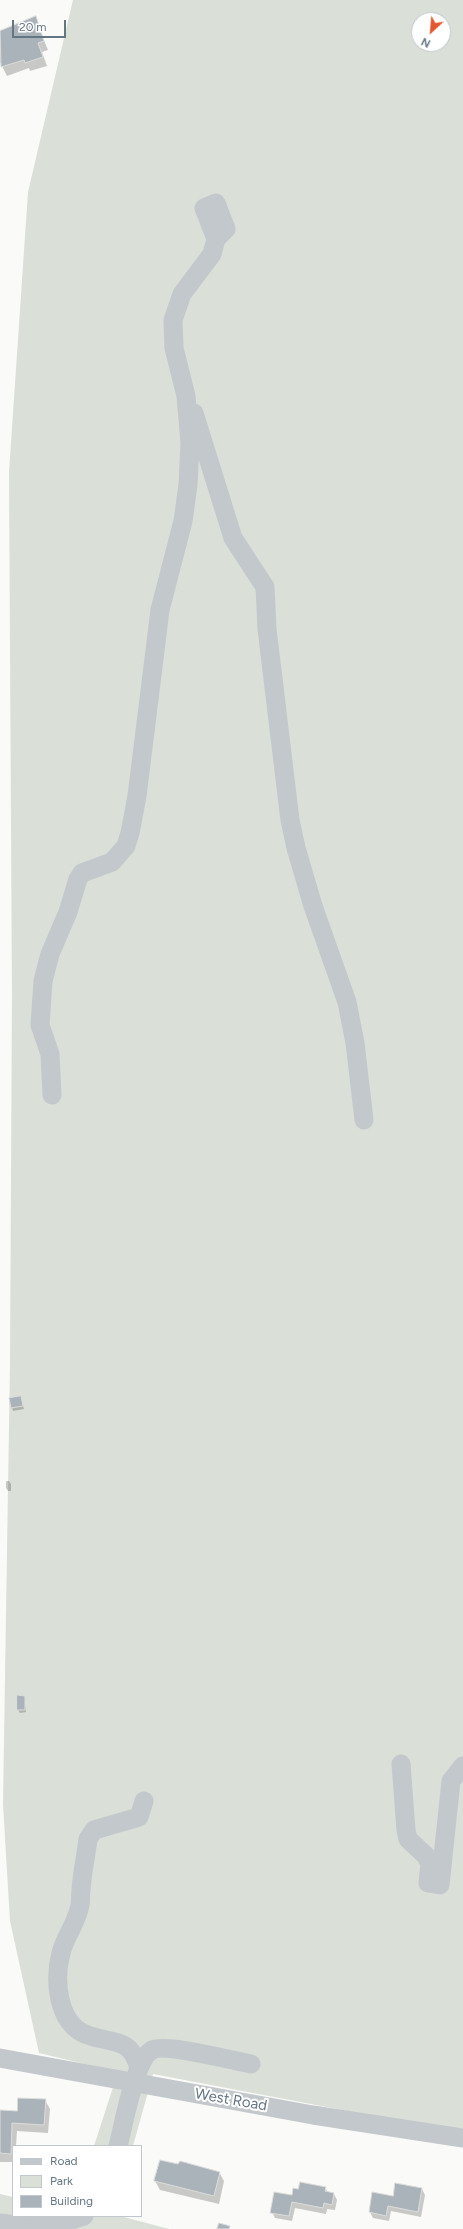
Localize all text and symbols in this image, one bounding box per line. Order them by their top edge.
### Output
scale bar [14,12,68,38]
north arrow [411,12,451,52]
text: 20 m [19,20,47,34]
text: N [419,35,433,50]
street label: West Road [194,2085,268,2115]
legend [12,2145,142,2217]
text: Road [50,2154,78,2168]
text: Park [50,2174,73,2188]
text: Building [50,2194,93,2208]

